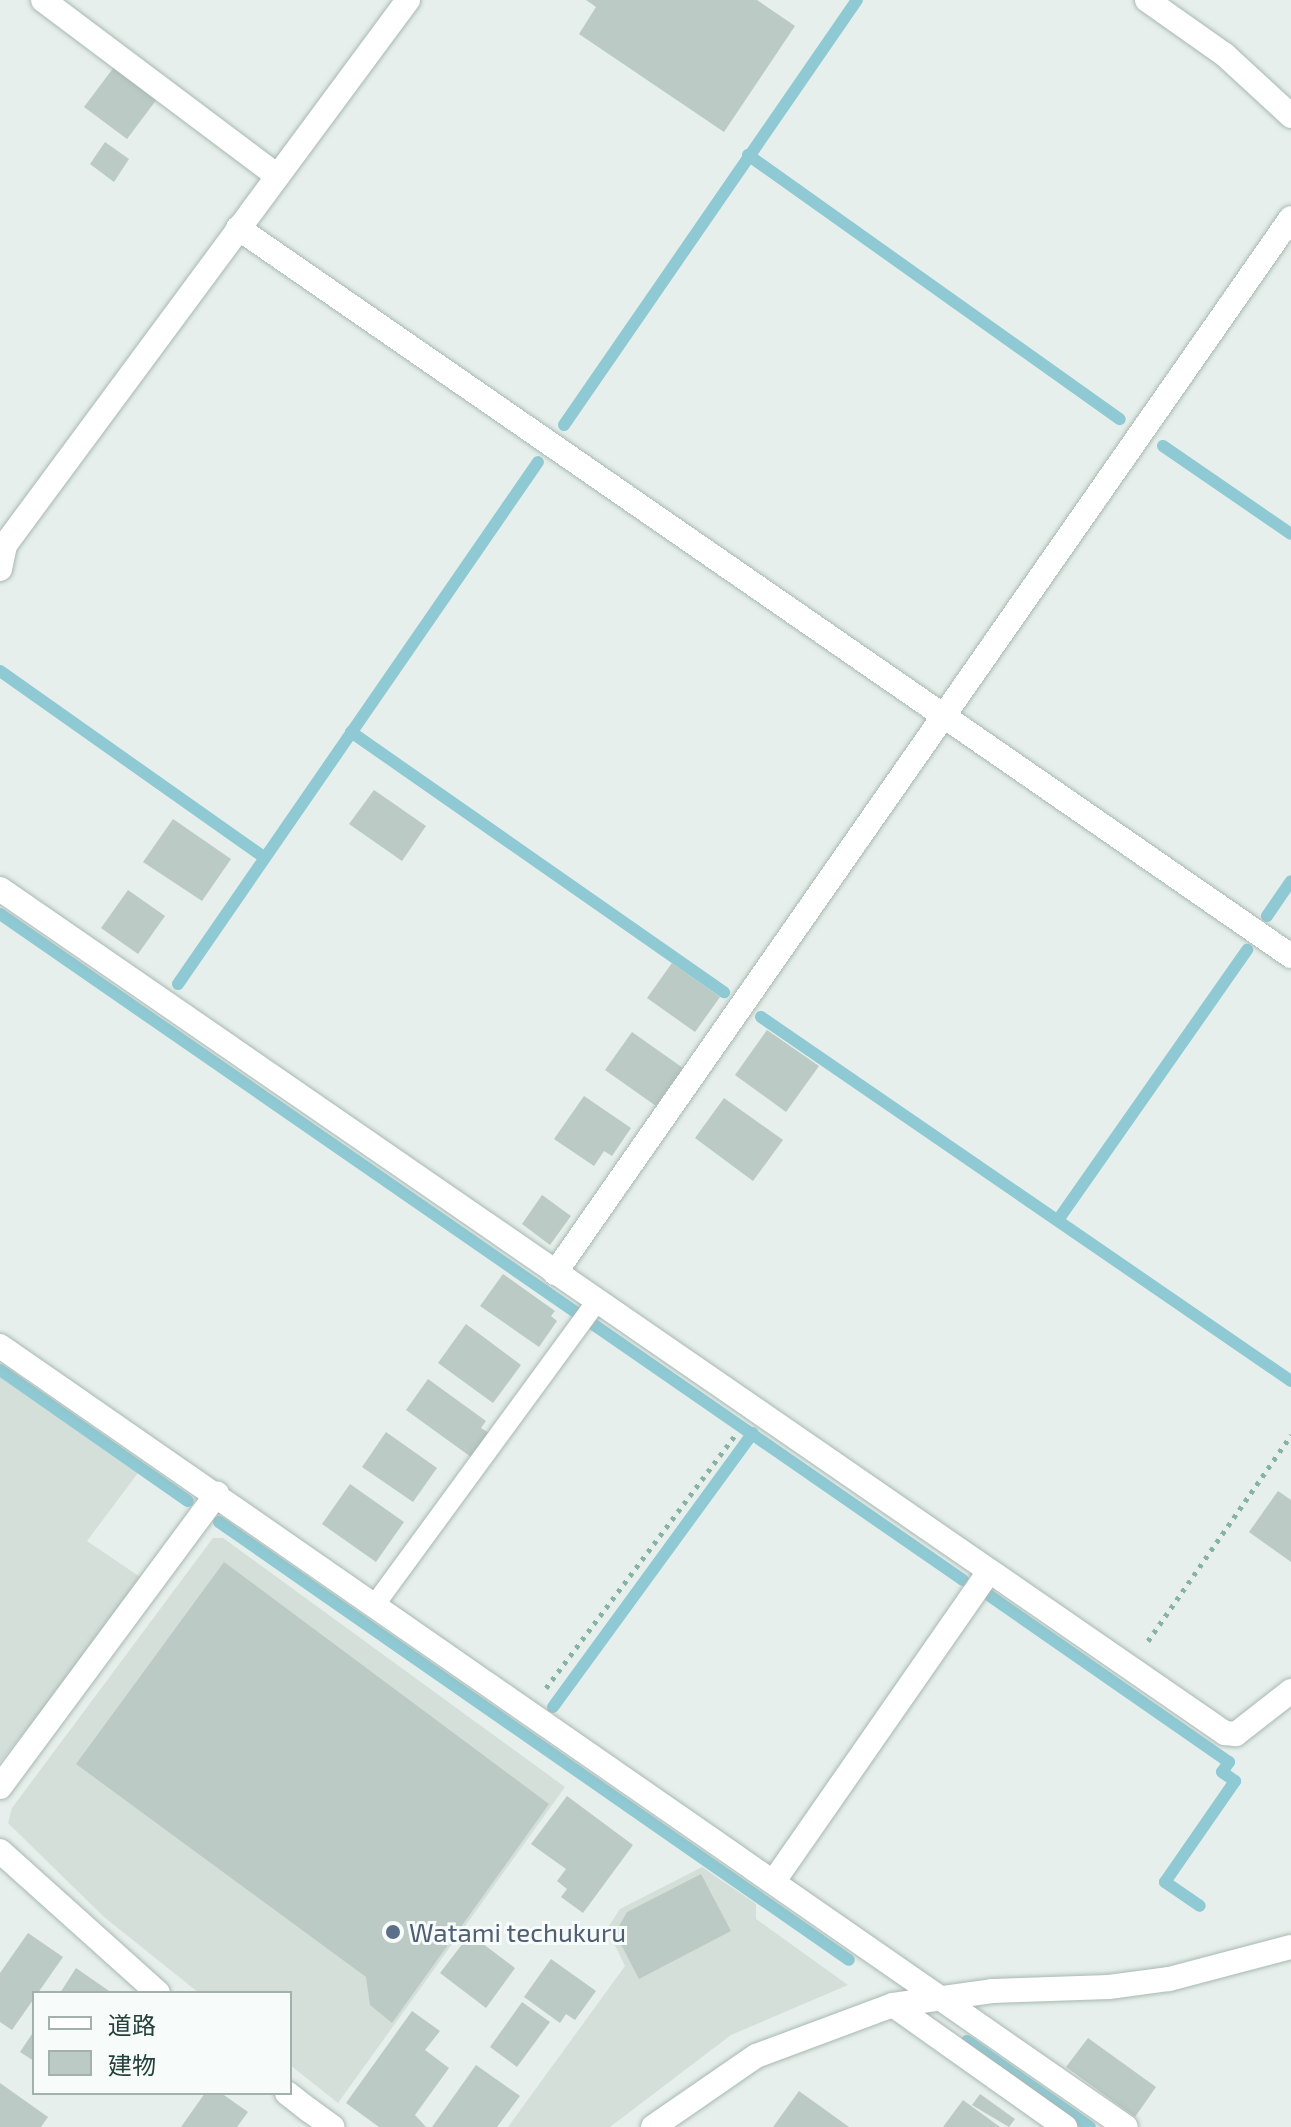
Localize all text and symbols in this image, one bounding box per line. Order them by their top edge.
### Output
place label: Watami techukuru [409,1916,627,1948]
marker: Watami techukuru [384,1923,402,1941]
legend [32,1991,292,2095]
text: 道路 [108,2010,156,2039]
text: 建物 [108,2050,156,2079]

